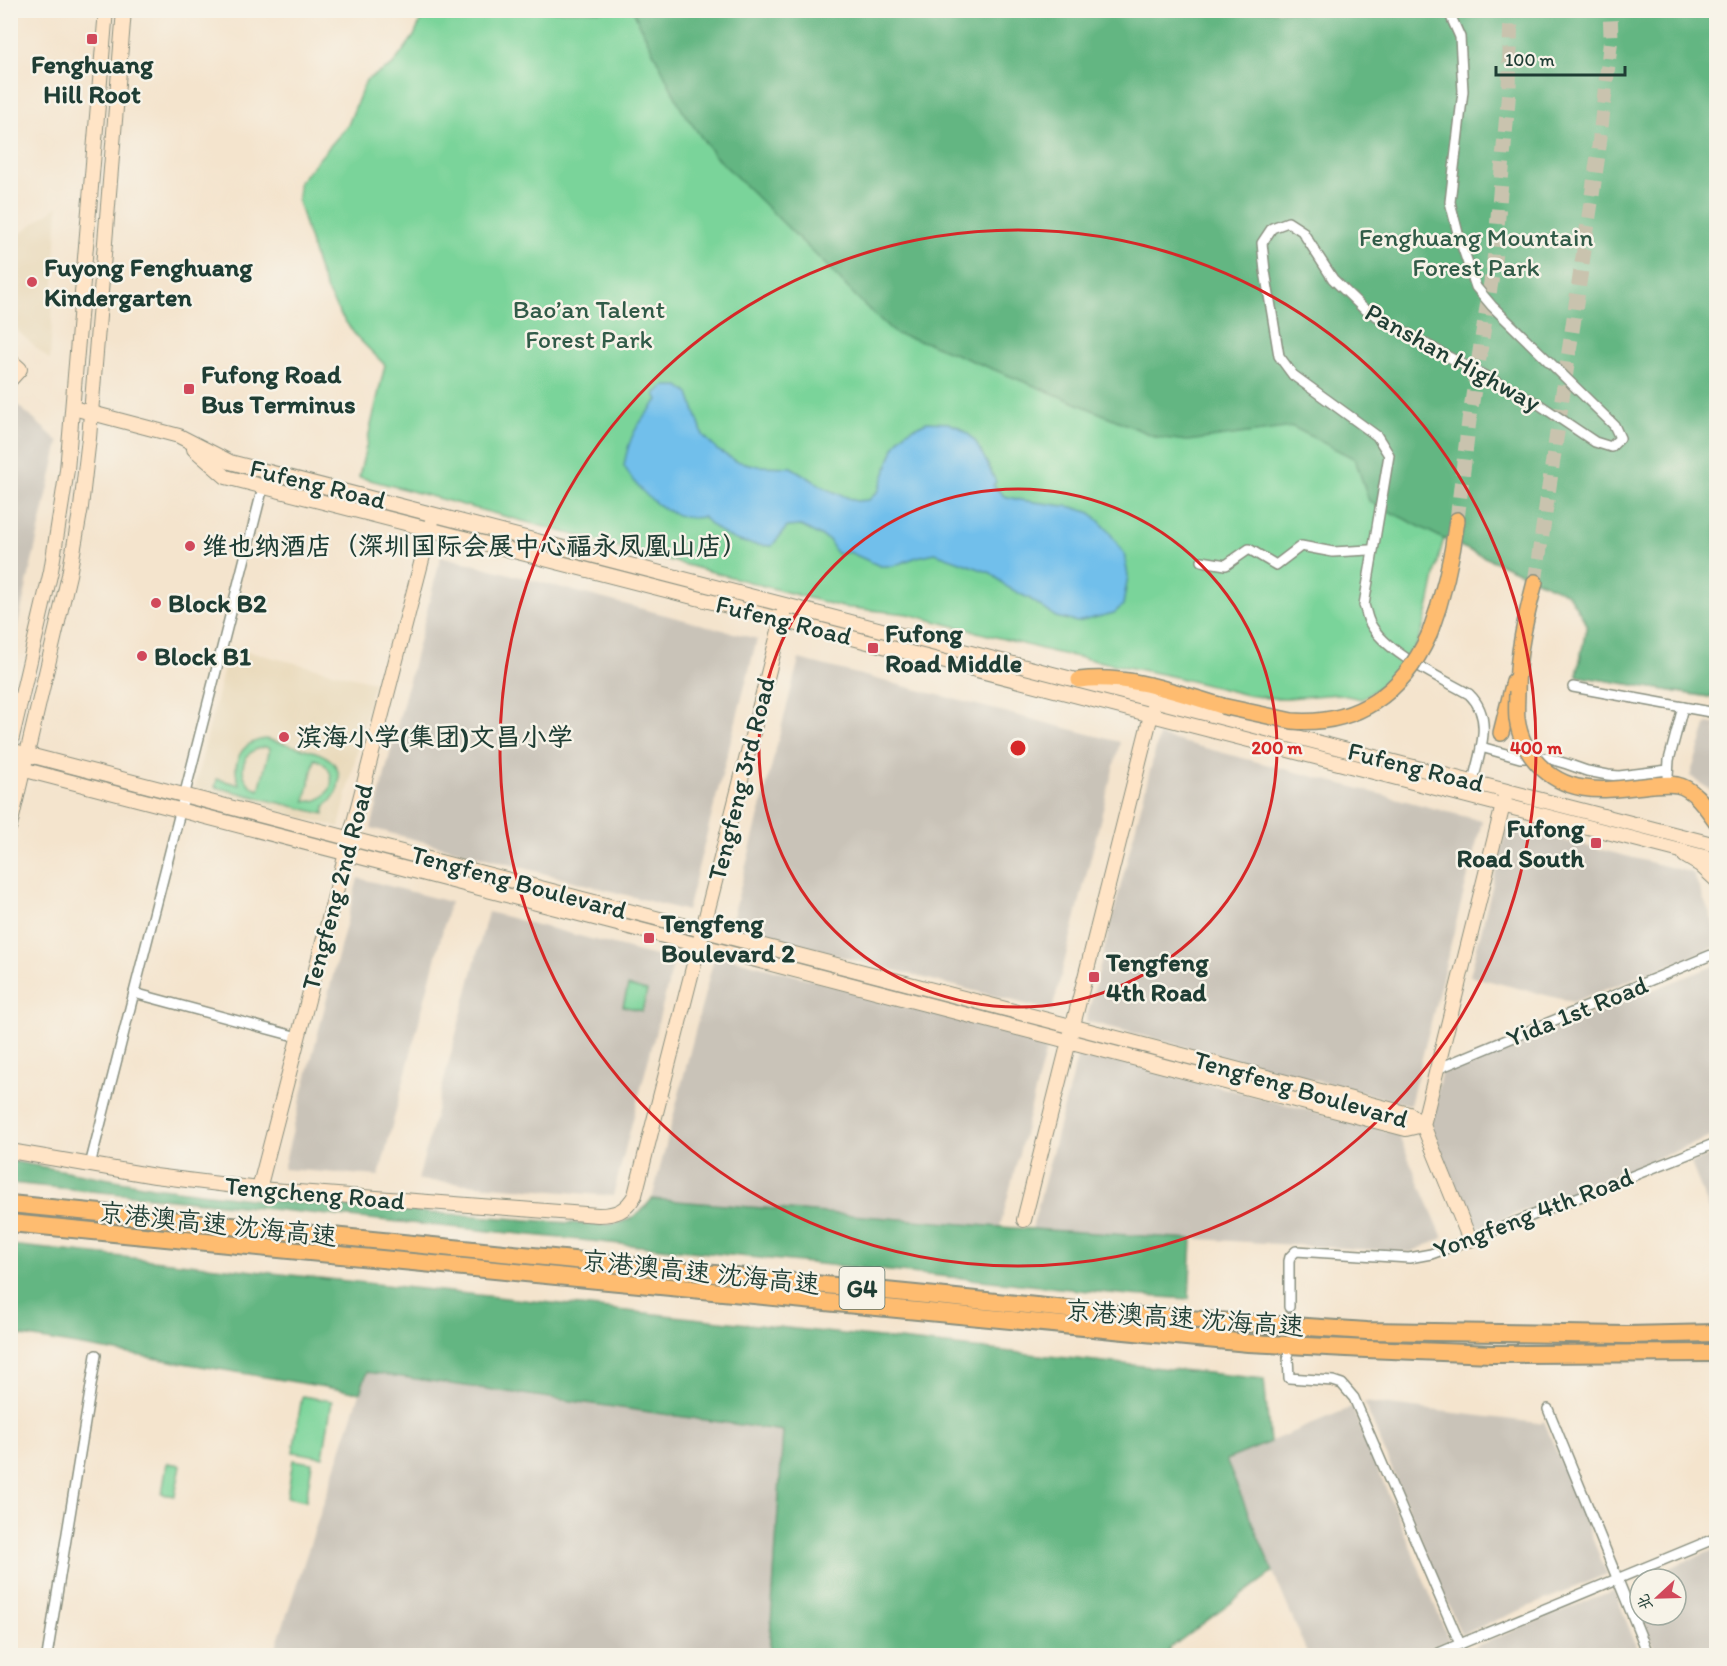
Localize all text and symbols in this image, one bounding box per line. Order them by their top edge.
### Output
marker: Fenghuang Hill Root [85,32,99,46]
scale bar [1496,39,1625,77]
place label: Fenghuang Hill Root [31,48,154,110]
text: 100 m [1505,49,1555,71]
park label: Fenghuang Mountain Forest Park [1359,221,1593,283]
place label: Fuyong Fenghuang Kindergarten [44,251,253,313]
marker: Fuyong Fenghuang Kindergarten [25,275,39,289]
park label: Bao’an Talent Forest Park [513,293,665,355]
street label: Panshan Highway [1360,296,1546,418]
place label: Fufong Road Bus Terminus [201,358,355,420]
marker: Fufong Road Bus Terminus [182,382,196,396]
street label: Fufeng Road [246,452,390,517]
place label: 维也纳酒店（深圳国际会展中心福永凤凰山店） [202,530,748,562]
marker: 维也纳酒店（深圳国际会展中心福永凤凰山店） [183,539,197,553]
place label: Block B2 [168,587,267,619]
street label: Fufeng Road [712,588,856,653]
marker: Block B2 [149,596,163,610]
place label: Fufong Road Middle [885,617,1022,679]
place label: Block B1 [154,640,251,672]
marker: Fufong Road Middle [866,641,880,655]
marker: Block B1 [135,649,149,663]
street label: Tengfeng 3rd Road [700,674,782,884]
place label: 滨海小学(集团)文昌小学 [296,721,573,753]
marker: 滨海小学(集团)文昌小学 [277,730,291,744]
street label: Fufeng Road [1344,735,1488,800]
text: 200 m [1252,737,1303,759]
text: 400 m [1510,737,1563,759]
centre of rings [1008,738,1028,758]
street label: Tengfeng 2nd Road [294,780,380,994]
place label: Fufong Road South [1456,812,1585,874]
marker: Fufong Road South [1589,836,1603,850]
street label: Tengfeng Boulevard [408,838,630,926]
place label: Tengfeng Boulevard 2 [660,907,795,969]
marker: Tengfeng Boulevard 2 [642,931,656,945]
place label: Tengfeng 4th Road [1105,946,1209,1008]
street label: Yida 1st Road [1502,968,1653,1054]
marker: Tengfeng 4th Road [1087,970,1101,984]
street label: Tengfeng Boulevard [1190,1043,1412,1135]
street label: Yongfeng 4th Road [1429,1160,1637,1266]
street label: Tengcheng Road [224,1169,407,1217]
street label: 京港澳高速 沈海高速 [97,1196,339,1252]
street label: 京港澳高速 沈海高速 [580,1244,822,1300]
road number: G4 [840,1267,884,1309]
street label: 京港澳高速 沈海高速 [1064,1294,1306,1342]
north arrow [1628,1567,1688,1627]
text: 北 [1633,1591,1656,1613]

